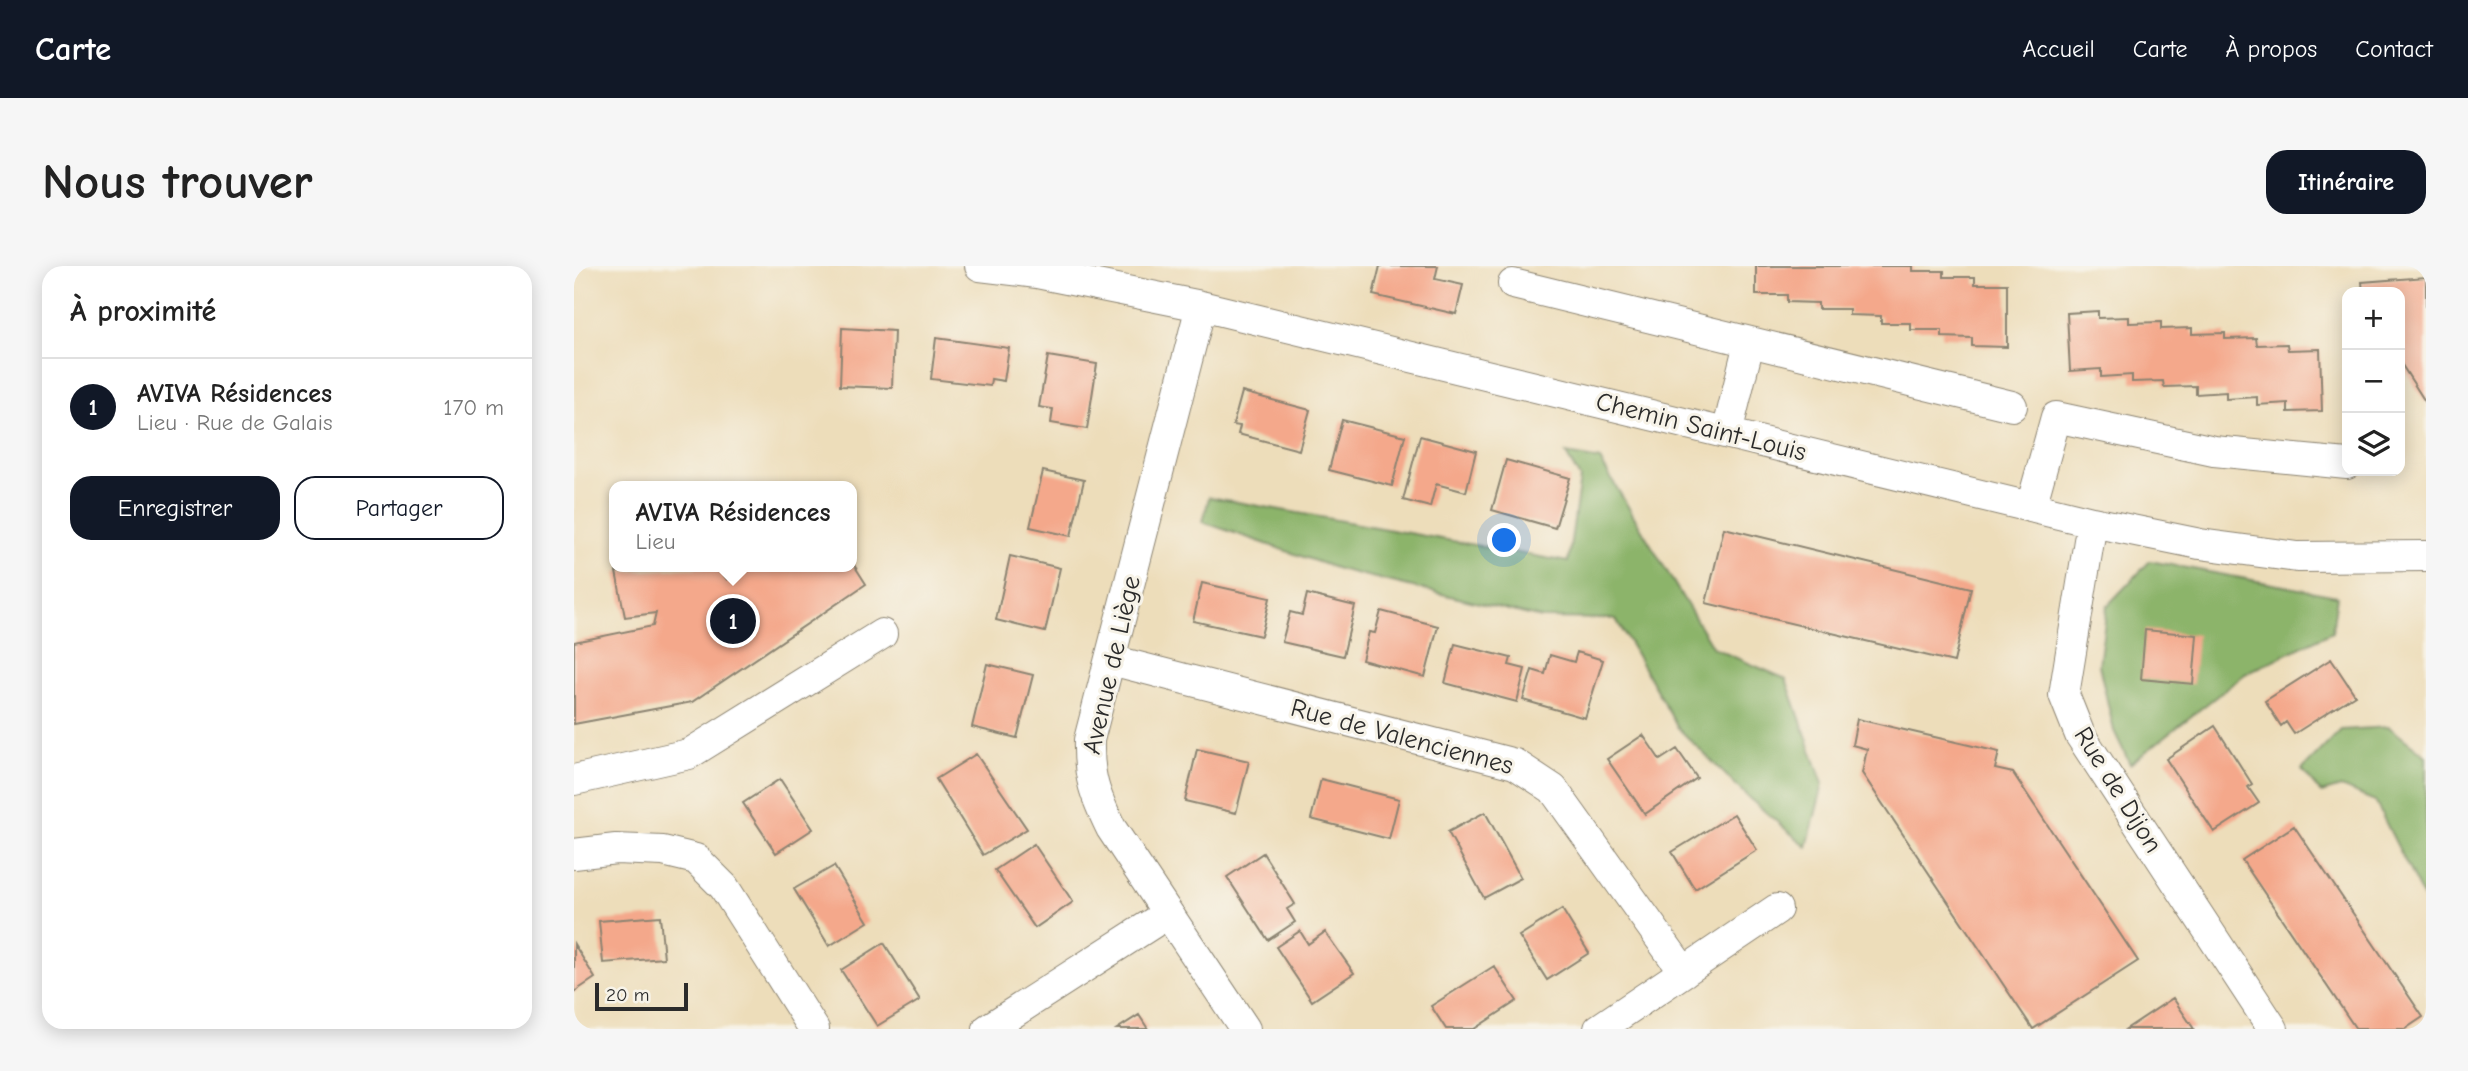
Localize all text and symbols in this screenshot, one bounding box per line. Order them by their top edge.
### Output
text: Carte [35,30,111,68]
text: Accueil [2023,35,2095,63]
text: Carte [2133,35,2188,63]
text: À propos [2226,35,2317,63]
text: Contact [2355,35,2433,63]
button: Itinéraire [2266,150,2426,214]
text: Nous trouver [42,154,313,210]
map controls [2342,287,2405,476]
button: + [2342,287,2405,350]
text: À proximité [70,294,216,329]
button: − [2342,350,2405,413]
text: AVIVA Résidences [137,379,332,409]
street label: Chemin Saint-Louis [1593,386,1809,468]
text: 1 [88,394,98,421]
text: 170 m [443,394,504,421]
text: Lieu · Rue de Galais [137,409,333,436]
button: layers [2342,413,2405,476]
button: Enregistrer [70,476,280,540]
button: Partager [294,476,504,540]
popup [609,481,857,572]
text: AVIVA Résidences [636,498,830,528]
your location [1487,523,1521,557]
text: Lieu [636,528,676,555]
street label: Avenue de Liège [1077,573,1147,757]
pin: 1 [710,595,756,647]
street label: Rue de Valenciennes [1288,693,1516,781]
street label: Rue de Dijon [2068,722,2168,858]
scale bar [595,980,688,1012]
text: 20 m [606,984,650,1006]

